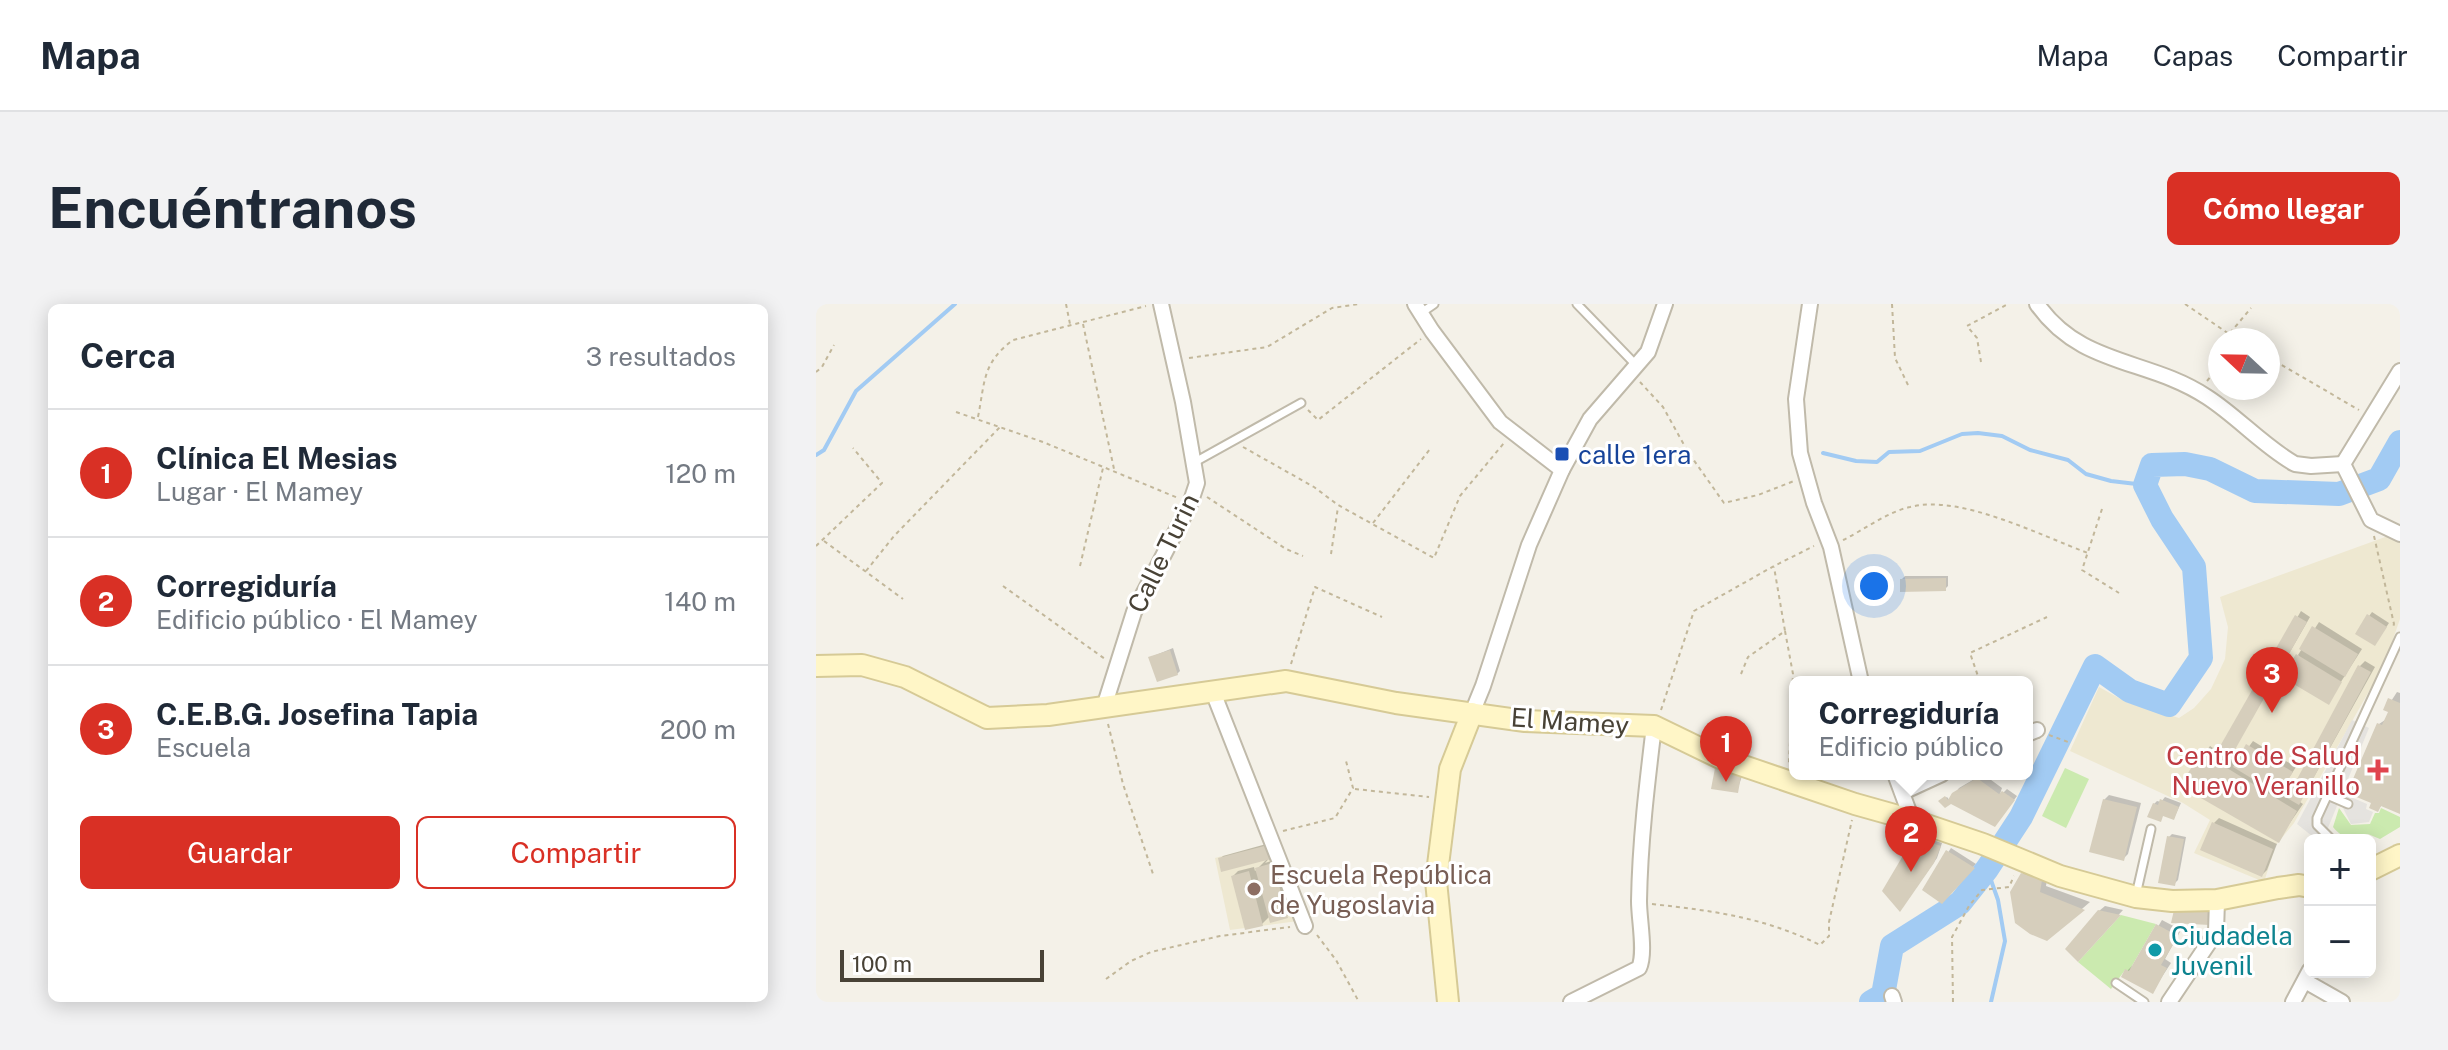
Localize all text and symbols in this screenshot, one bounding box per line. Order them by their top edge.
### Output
text: Mapa [40,33,141,78]
text: Mapa [2036,39,2109,72]
text: Capas [2153,39,2233,72]
text: Compartir [2277,39,2408,72]
button: Cómo llegar [2167,172,2400,245]
text: Encuéntranos [48,175,417,241]
north arrow [2208,328,2280,400]
text: Cerca [80,336,176,376]
text: 3 resultados [586,341,736,372]
place label: calle 1era [1578,439,1691,470]
text: Clínica El Mesias [156,440,398,476]
marker: calle 1era [1553,445,1571,463]
text: 1 [100,458,112,489]
text: 120 m [665,458,736,489]
text: Lugar · El Mamey [156,476,363,507]
street label: Calle Turin [1121,488,1205,618]
your location [1854,566,1894,606]
text: Corregiduría [156,568,337,604]
text: 2 [98,586,114,617]
text: 140 m [664,586,736,617]
text: Edificio público · El Mamey [156,604,478,635]
pin: 3 [2246,647,2298,713]
popup [1789,676,2033,780]
text: Corregiduría [1818,695,1999,731]
text: C.E.B.G. Josefina Tapia [156,696,478,732]
street label: El Mamey [1510,701,1630,741]
text: 3 [97,714,115,745]
text: 200 m [660,714,736,745]
pin: 1 [1700,716,1752,782]
text: Edificio público [1818,731,2004,762]
text: Escuela [156,732,251,763]
place label: Centro de Salud Nuevo Veranillo [2166,740,2360,801]
marker: Centro de Salud Nuevo Veranillo [2367,759,2389,781]
pin: 2 [1885,806,1937,872]
button: Guardar [80,816,400,889]
button: Compartir [416,816,736,889]
map controls [2304,834,2376,978]
button: + [2304,834,2376,906]
place label: Escuela República de Yugoslavia [1270,859,1492,920]
marker: Escuela República de Yugoslavia [1245,880,1263,898]
button: − [2304,906,2376,978]
place label: Ciudadela Juvenil [2171,920,2293,981]
marker: Ciudadela Juvenil [2146,941,2164,959]
scale bar [840,946,1044,982]
text: 100 m [852,951,912,977]

